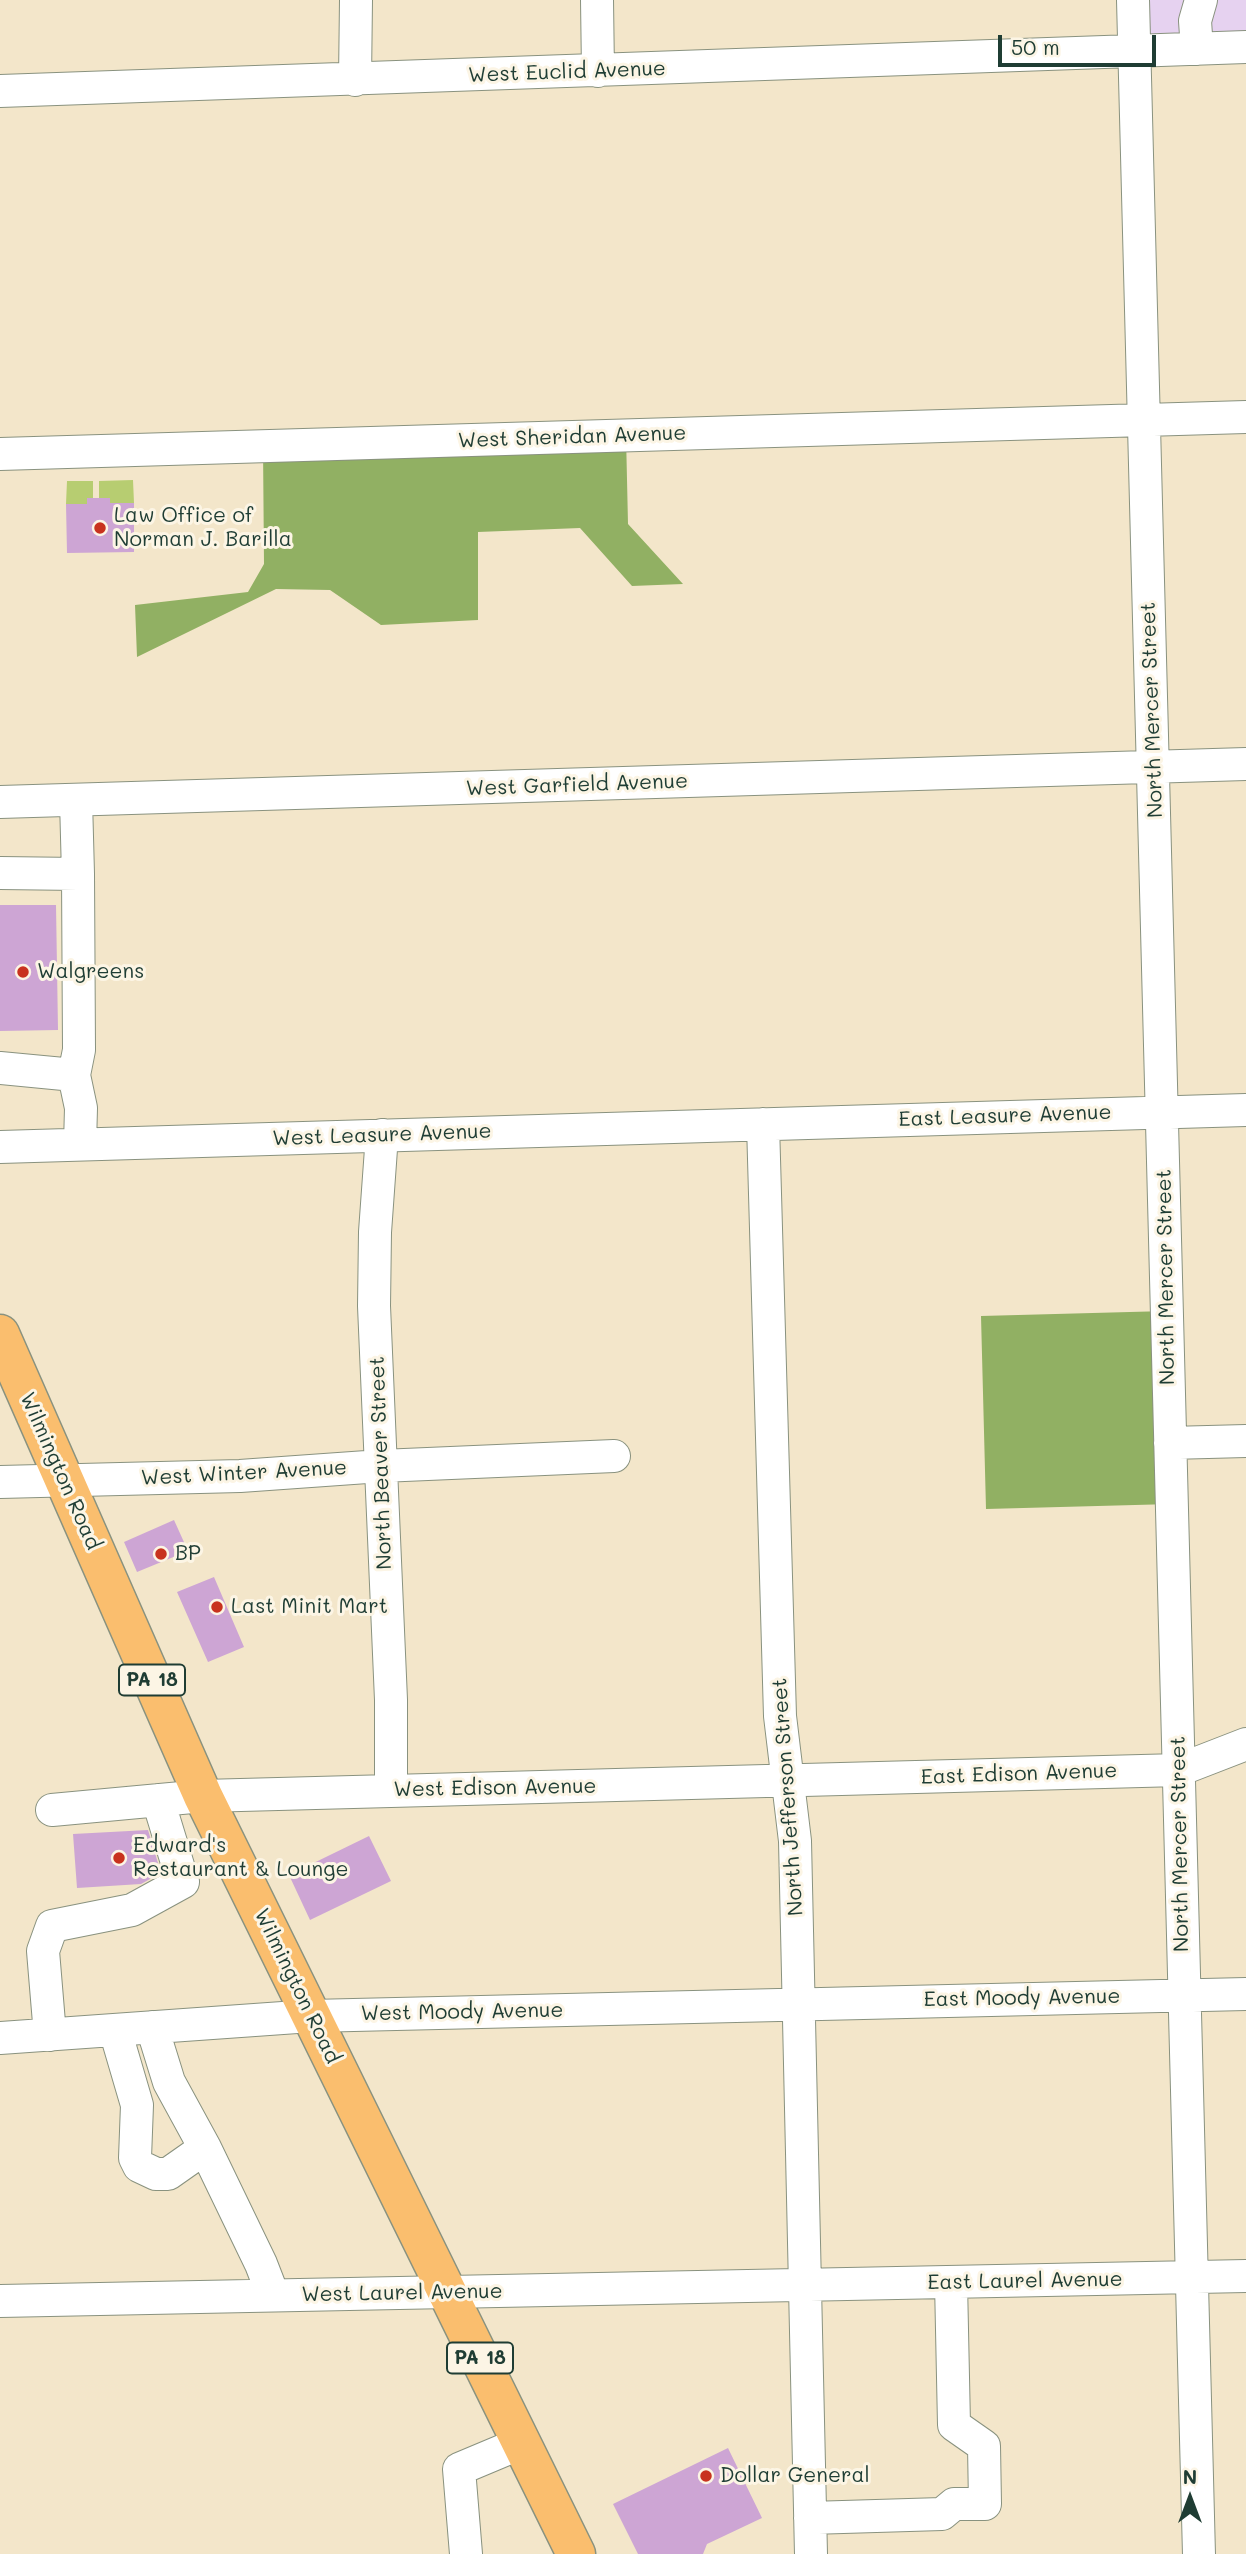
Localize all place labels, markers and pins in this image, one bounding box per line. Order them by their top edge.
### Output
place label: Law Office of Norman J. Barilla [114,503,292,553]
marker: Law Office of Norman J. Barilla [92,520,108,536]
place label: Walgreens [37,959,144,985]
marker: Walgreens [15,964,31,980]
place label: BP [175,1541,201,1567]
marker: BP [153,1546,169,1562]
place label: Last Minit Mart [231,1594,388,1620]
marker: Last Minit Mart [209,1599,225,1615]
place label: Edward's Restaurant & Lounge [133,1833,348,1883]
marker: Edward's Restaurant & Lounge [111,1850,127,1866]
place label: Dollar General [720,2463,870,2489]
marker: Dollar General [698,2468,714,2484]

